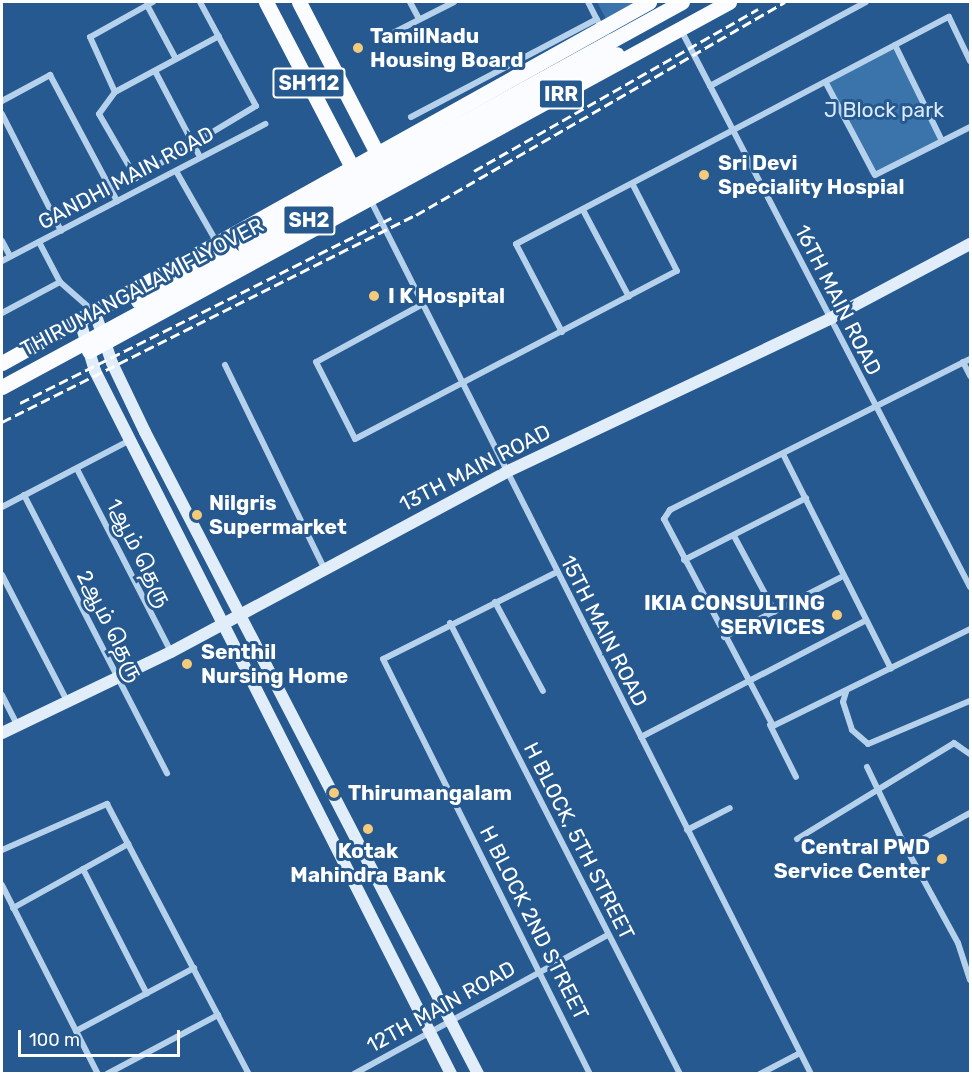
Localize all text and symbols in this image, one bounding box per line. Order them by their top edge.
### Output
place label: TamilNadu Housing Board [370,23,524,73]
marker: TamilNadu Housing Board [351,41,365,55]
road number: SH112 [272,66,346,100]
road number: IRR [537,77,585,111]
park label: J Block park [824,97,944,123]
street label: GANDHI MAIN ROAD [34,121,218,235]
place label: Sri Devi Speciality Hospial [718,150,905,200]
marker: Sri Devi Speciality Hospial [695,166,713,184]
road number: SH2 [282,203,336,237]
street label: THIRUMANGALAM FLYOVER [16,212,268,362]
street label: 16TH MAIN ROAD [789,221,887,379]
place label: I K Hospital [388,283,505,309]
marker: I K Hospital [365,287,383,305]
street label: 13TH MAIN ROAD [395,419,555,517]
place label: Nilgris Supermarket [209,490,347,540]
street label: 1ஆம் தெரு [101,495,177,611]
marker: Nilgris Supermarket [190,508,204,522]
street label: 15TH MAIN ROAD [555,551,653,711]
street label: 2ஆம் தெரு [71,566,149,686]
place label: IKIA CONSULTING SERVICES [643,590,825,640]
marker: IKIA CONSULTING SERVICES [830,608,844,622]
place label: Senthil Nursing Home [201,639,348,689]
marker: Senthil Nursing Home [178,655,196,673]
street label: H BLOCK, 5TH STREET [518,738,640,944]
place label: Thirumangalam [348,780,512,806]
marker: Thirumangalam [325,784,343,802]
marker: Kotak Mahindra Bank [361,822,375,836]
street label: H BLOCK 2ND STREET [474,822,594,1024]
place label: Central PWD Service Center [774,834,930,884]
place label: Kotak Mahindra Bank [290,838,446,888]
marker: Central PWD Service Center [935,852,949,866]
street label: 12TH MAIN ROAD [362,956,520,1058]
scale bar [21,1018,183,1056]
text: 100 m [29,1029,80,1051]

